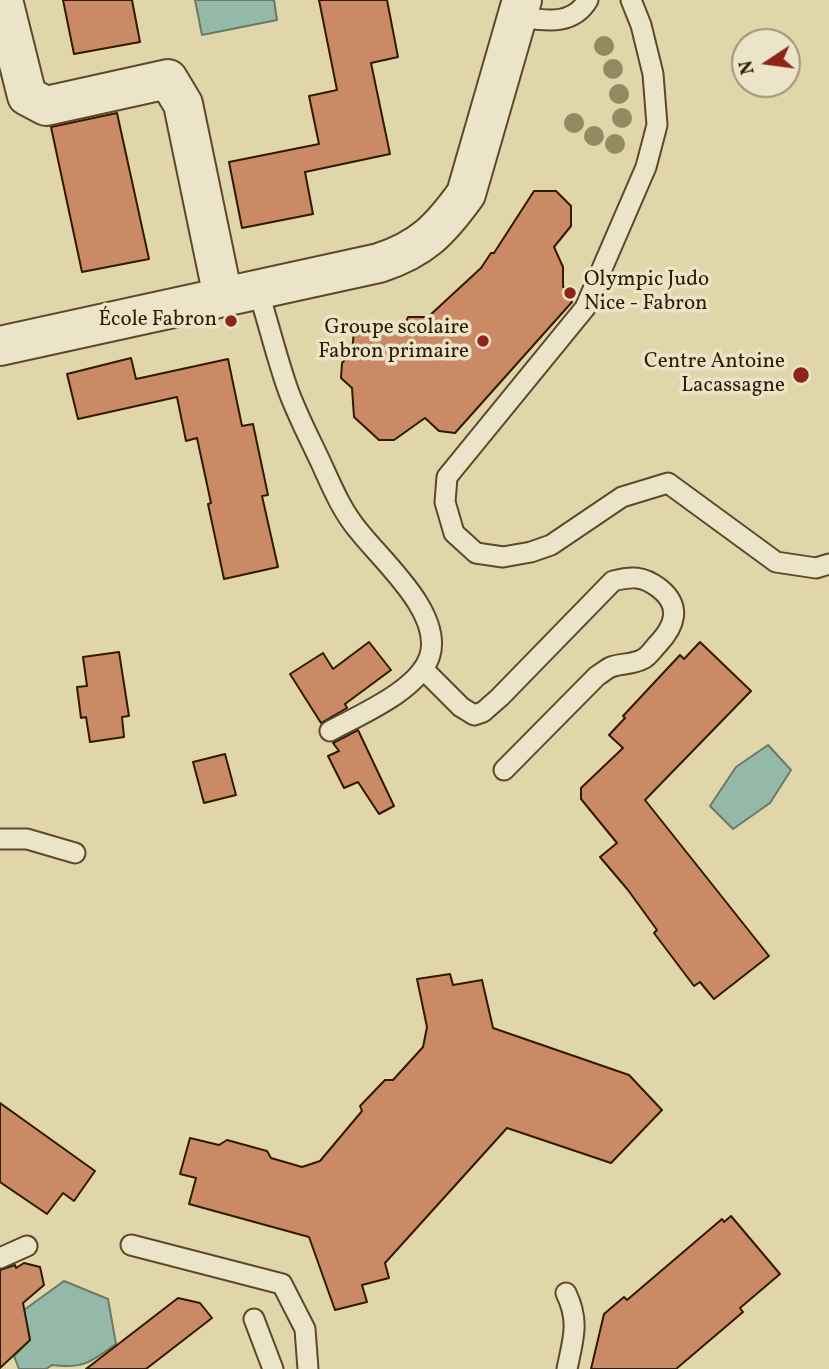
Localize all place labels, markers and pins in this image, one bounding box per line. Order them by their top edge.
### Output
place label: Olympic Judo Nice - Fabron [584,268,709,318]
marker: Olympic Judo Nice - Fabron [562,285,578,301]
place label: École Fabron [98,308,217,334]
marker: École Fabron [223,313,239,329]
place label: Groupe scolaire Fabron primaire [318,316,469,366]
marker: Groupe scolaire Fabron primaire [475,333,491,349]
place label: Centre Antoine Lacassagne [644,350,785,400]
marker: Centre Antoine Lacassagne [791,365,811,385]

